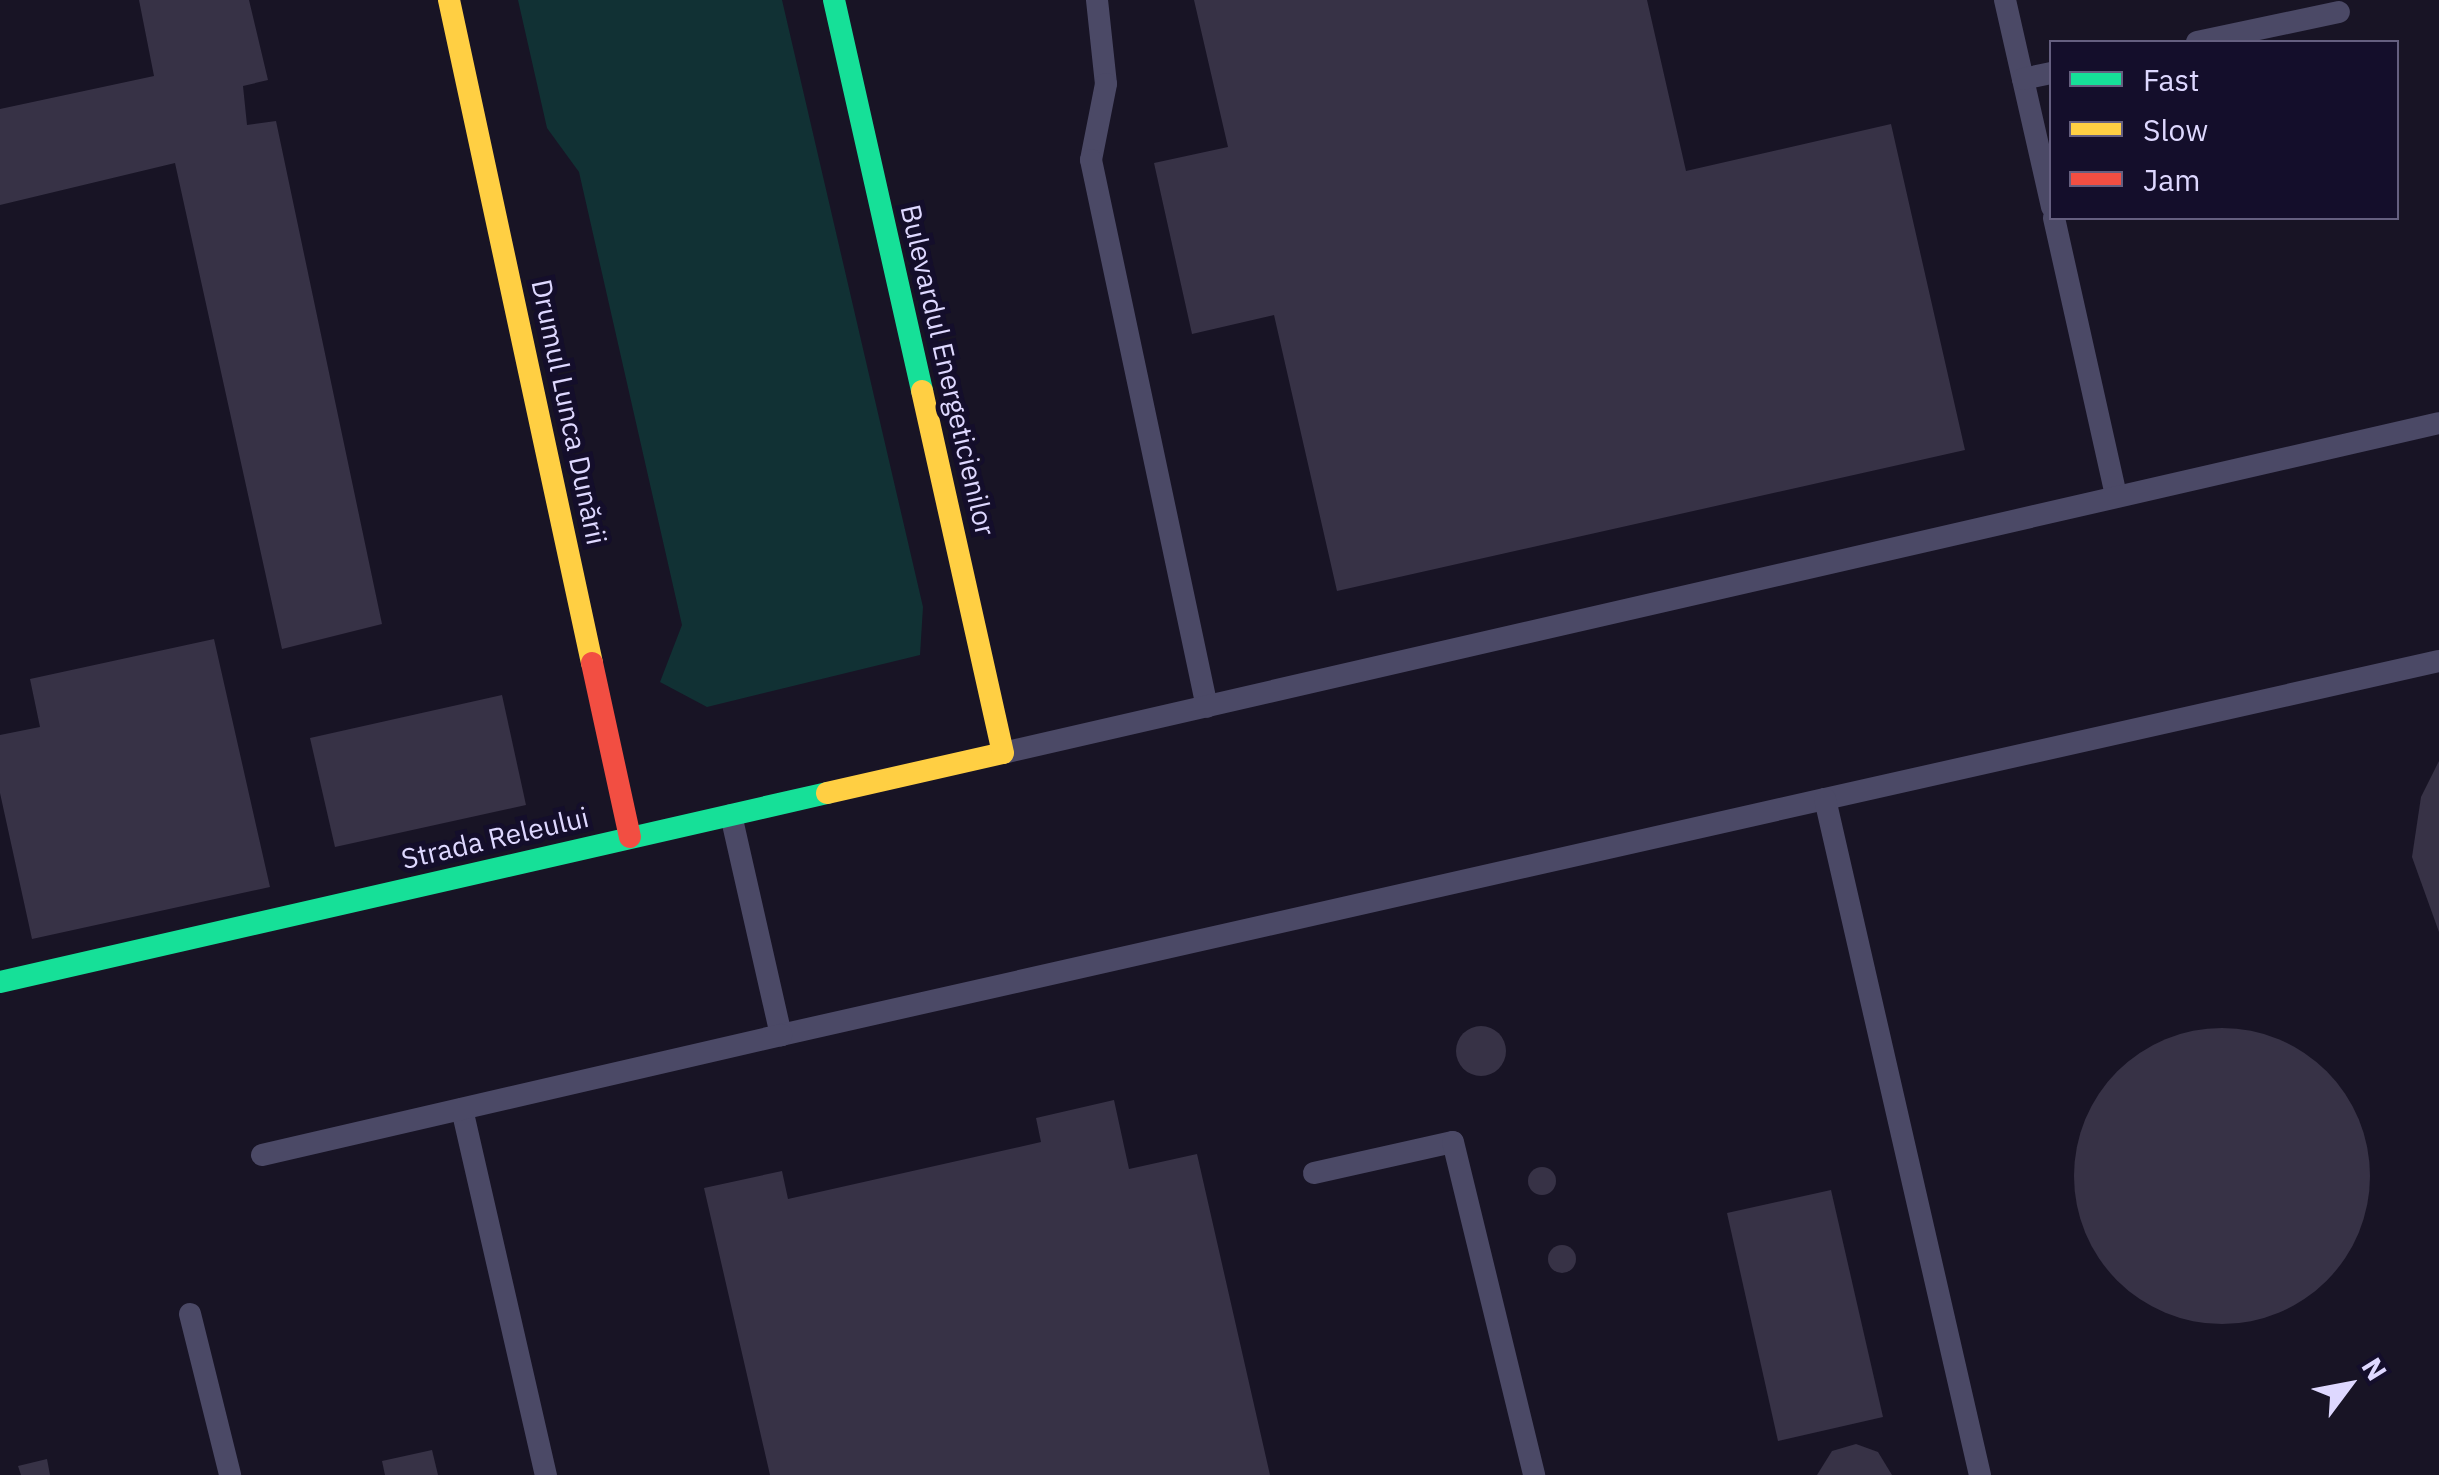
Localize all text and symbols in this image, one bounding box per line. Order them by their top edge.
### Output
legend [2049,40,2399,220]
text: Fast [2143,60,2200,99]
text: Slow [2143,110,2208,149]
text: Jam [2143,160,2201,199]
street label: Bulevardul Energeticienilor [894,201,1002,539]
street label: Drumul Lunca Dunării [524,276,614,548]
street label: Strada Releului [398,800,592,876]
north arrow [2299,1335,2399,1435]
text: N [2354,1350,2396,1387]

